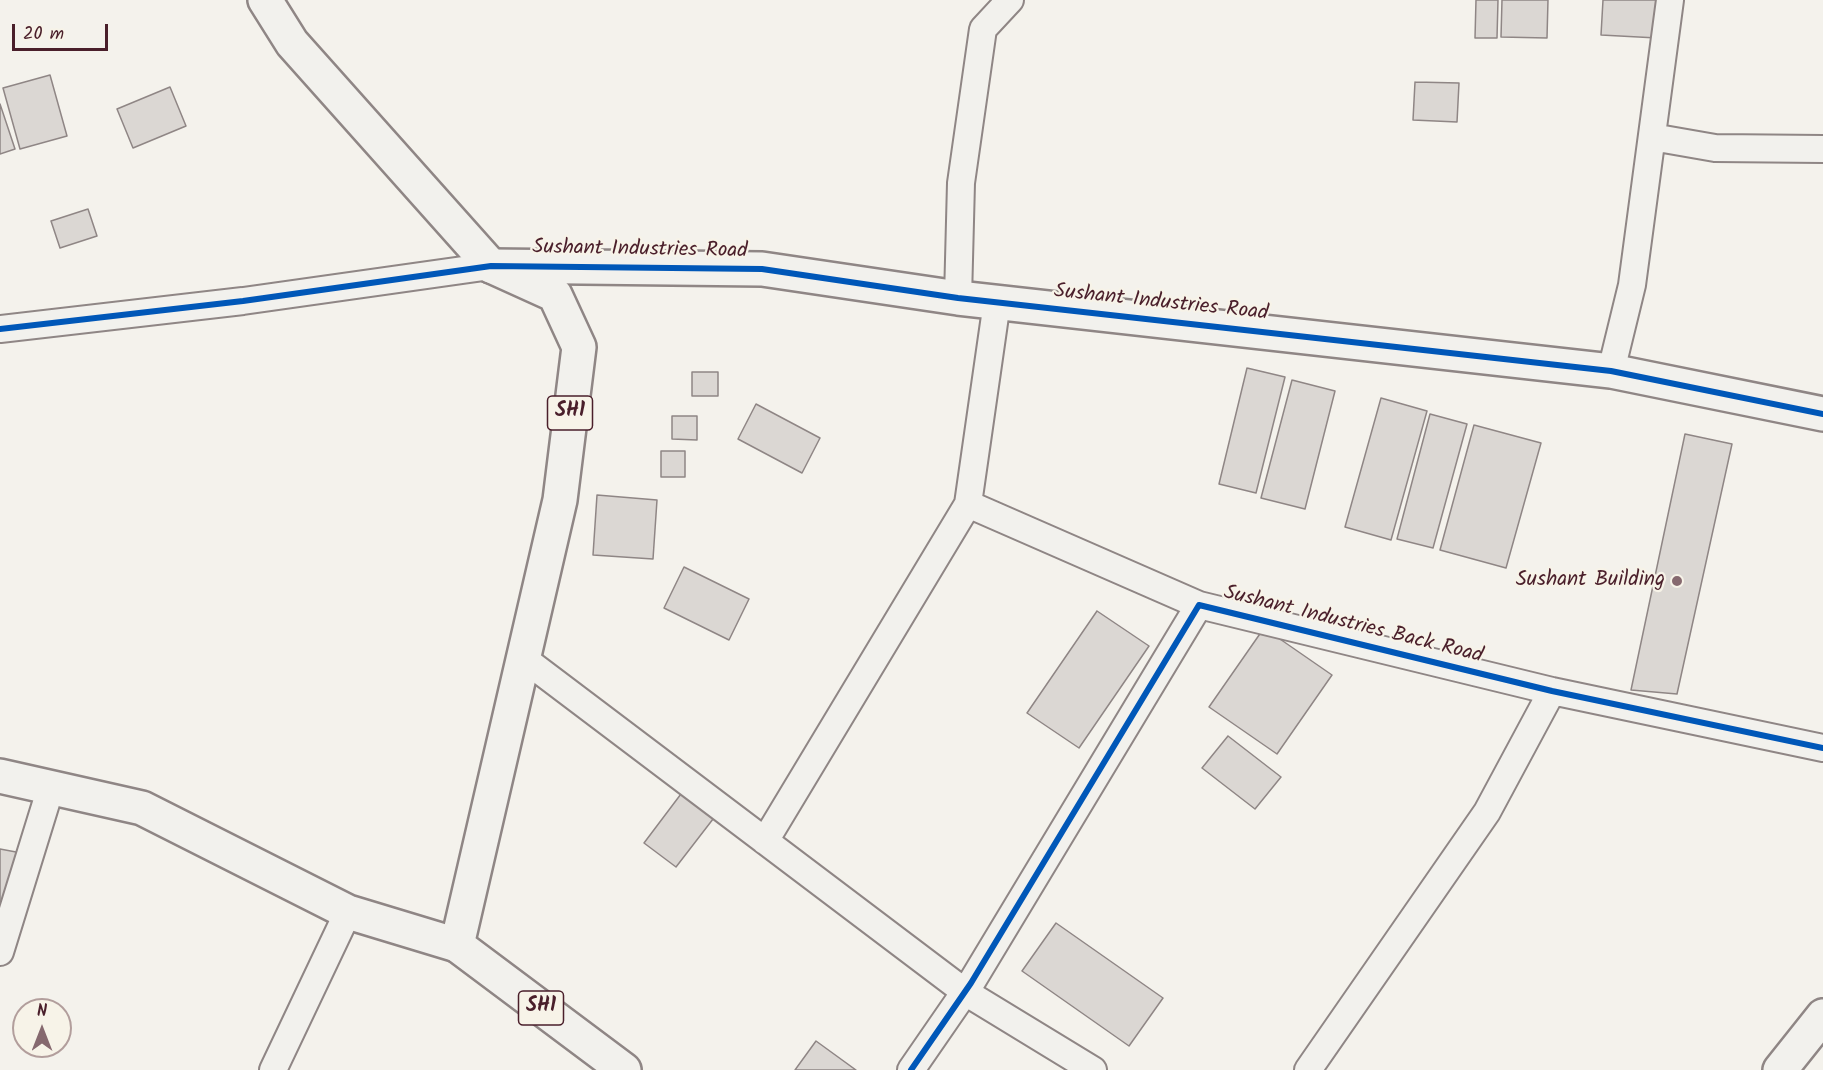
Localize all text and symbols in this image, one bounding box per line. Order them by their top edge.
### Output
scale bar [15,12,111,50]
text: 20 m [23,20,64,49]
street label: Sushant Industries Road [532,237,748,265]
street label: Sushant Industries Road [1053,280,1269,328]
road number: SH1 [548,396,592,430]
place label: Sushant Building [1516,568,1665,594]
marker: Sushant Building [1670,574,1684,588]
street label: Sushant Industries Back Road [1221,582,1485,670]
road number: SH1 [518,991,564,1025]
north arrow [12,998,72,1058]
text: N [37,999,47,1024]

